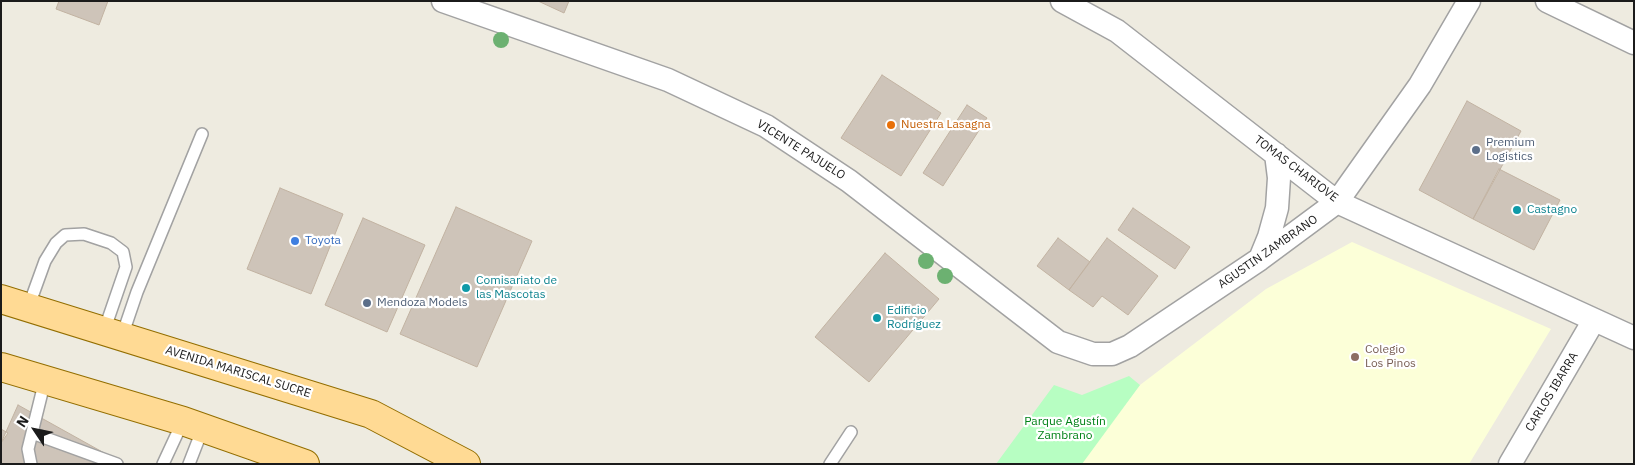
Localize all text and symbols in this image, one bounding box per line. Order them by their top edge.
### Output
street label: VICENTE PAJUELO [754,117,848,183]
place label: Nuestra Lasagna [901,118,991,132]
marker: Nuestra Lasagna [885,119,897,131]
street label: TOMAS CHARIOVE [1251,133,1341,205]
place label: Premium Logistics [1486,136,1535,164]
marker: Premium Logistics [1470,144,1482,156]
place label: Castagno [1527,203,1577,217]
marker: Castagno [1511,204,1523,216]
street label: AGUSTIN ZAMBRANO [1215,212,1321,292]
place label: Toyota [305,234,341,248]
marker: Toyota [289,235,301,247]
place label: Comisariato de las Mascotas [476,274,557,302]
marker: Comisariato de las Mascotas [460,282,472,294]
place label: Mendoza Models [377,296,468,310]
marker: Mendoza Models [361,297,373,309]
place label: Edificio Rodríguez [887,304,941,332]
marker: Edificio Rodríguez [871,312,883,324]
street label: AVENIDA MARISCAL SUCRE [164,343,312,401]
place label: Colegio Los Pinos [1365,343,1416,371]
street label: CARLOS IBARRA [1523,350,1581,434]
marker: Colegio Los Pinos [1349,351,1361,363]
north arrow [10,405,60,455]
text: N [12,412,33,431]
park label: Parque Agustín Zambrano [1024,415,1106,443]

